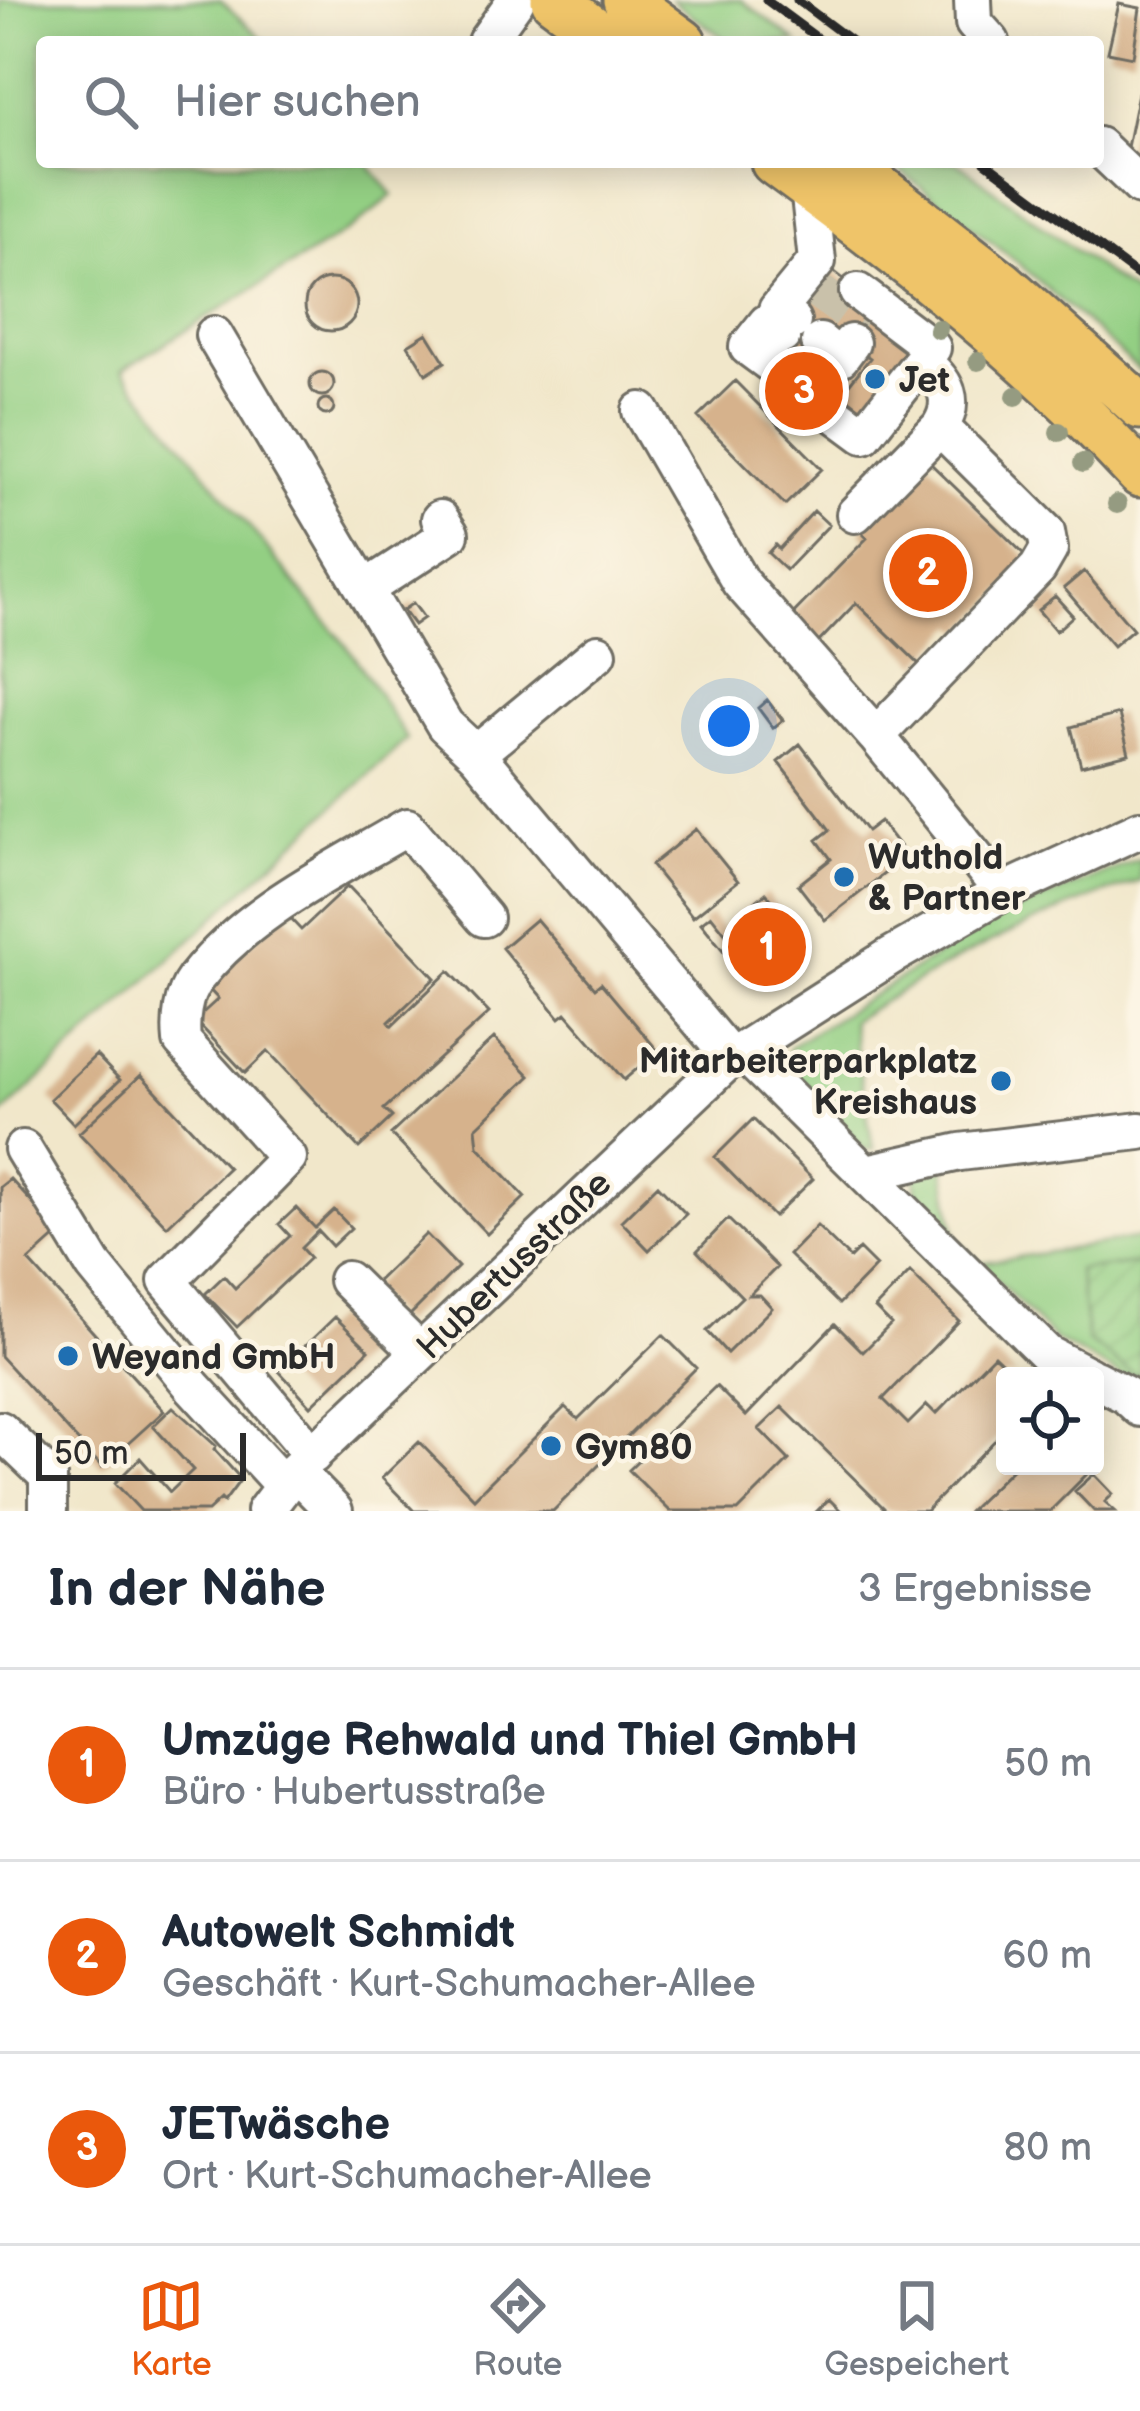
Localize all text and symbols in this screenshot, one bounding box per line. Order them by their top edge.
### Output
search box [36,36,1104,168]
icon: search [78,69,144,135]
text: Hier suchen [174,75,421,130]
pin: 3 [765,346,843,436]
place label: Jet [899,360,950,403]
marker: Jet [862,366,888,392]
pin: 2 [889,528,967,618]
your location [699,696,759,756]
place label: Wuthold & Partner [868,837,1026,921]
marker: Wuthold & Partner [831,864,857,890]
pin: 1 [728,902,806,992]
place label: Mitarbeiterparkplatz Kreishaus [639,1041,977,1125]
marker: Mitarbeiterparkplatz Kreishaus [988,1068,1014,1094]
street label: Hubertusstraße [409,1162,621,1369]
place label: Weyand GmbH [92,1337,335,1380]
marker: Weyand GmbH [55,1343,81,1369]
map controls [996,1367,1104,1475]
button: locate [996,1367,1104,1475]
scale bar [36,1427,246,1480]
place label: Gym80 [575,1427,693,1470]
marker: Gym80 [538,1433,564,1459]
text: 50 m [54,1434,129,1474]
text: In der Nähe [48,1559,326,1620]
text: 3 Ergebnisse [858,1566,1092,1613]
text: Umzüge Rehwald und Thiel GmbH [162,1714,858,1769]
text: 1 [79,1741,95,1788]
text: 50 m [1004,1741,1092,1788]
text: Büro · Hubertusstraße [162,1769,546,1816]
text: Autowelt Schmidt [162,1906,515,1961]
text: 2 [75,1933,99,1980]
text: 60 m [1002,1933,1092,1980]
text: Geschäft · Kurt-Schumacher-Allee [162,1961,756,2008]
text: JETwäsche [162,2098,390,2153]
text: 3 [76,2125,98,2172]
text: 80 m [1004,2125,1092,2172]
text: Ort · Kurt-Schumacher-Allee [162,2153,652,2200]
tab: Karte [131,2273,212,2385]
tab: Route [473,2273,562,2385]
tab: Gespeichert [824,2273,1009,2385]

